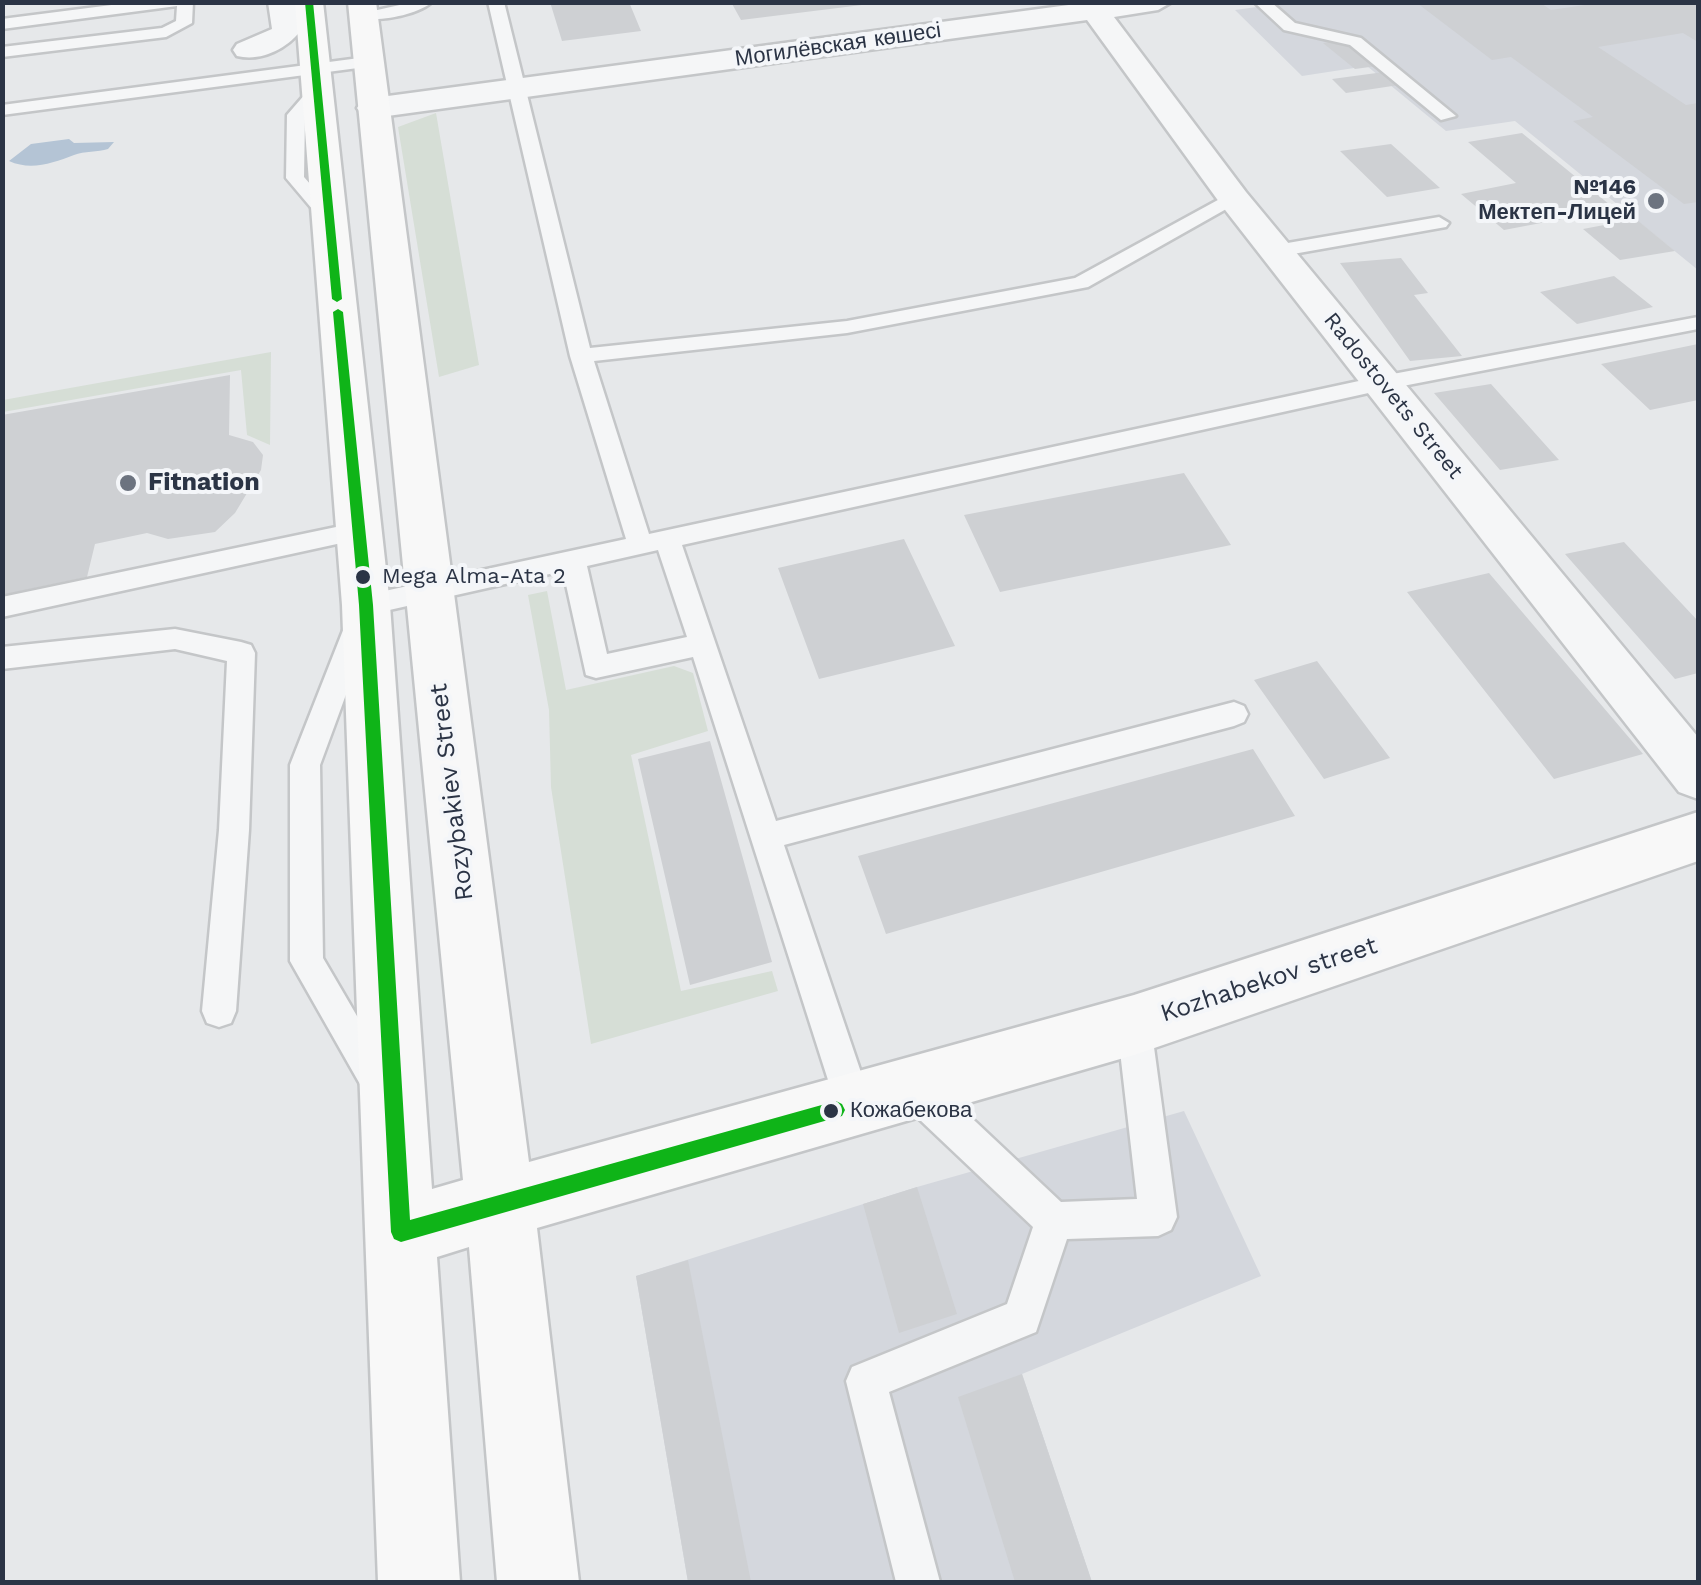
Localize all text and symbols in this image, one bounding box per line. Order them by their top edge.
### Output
street label: Могилёвская көшесі [733,17,943,73]
place label: №146 Мектеп-Лицей [1478,175,1636,226]
marker: №146 Мектеп-Лицей [1645,190,1667,212]
street label: Radostovets Street [1318,307,1468,485]
place label: Fitnation [148,468,260,498]
marker: Fitnation [117,472,139,494]
place label: Mega Alma-Ata 2 [382,564,566,590]
marker: Mega Alma-Ata 2 [353,567,373,587]
street label: Rozybakiev Street [424,682,480,902]
street label: Kozhabekov street [1157,931,1381,1029]
place label: Кожабекова [850,1098,972,1124]
marker: Кожабекова [821,1101,841,1121]

